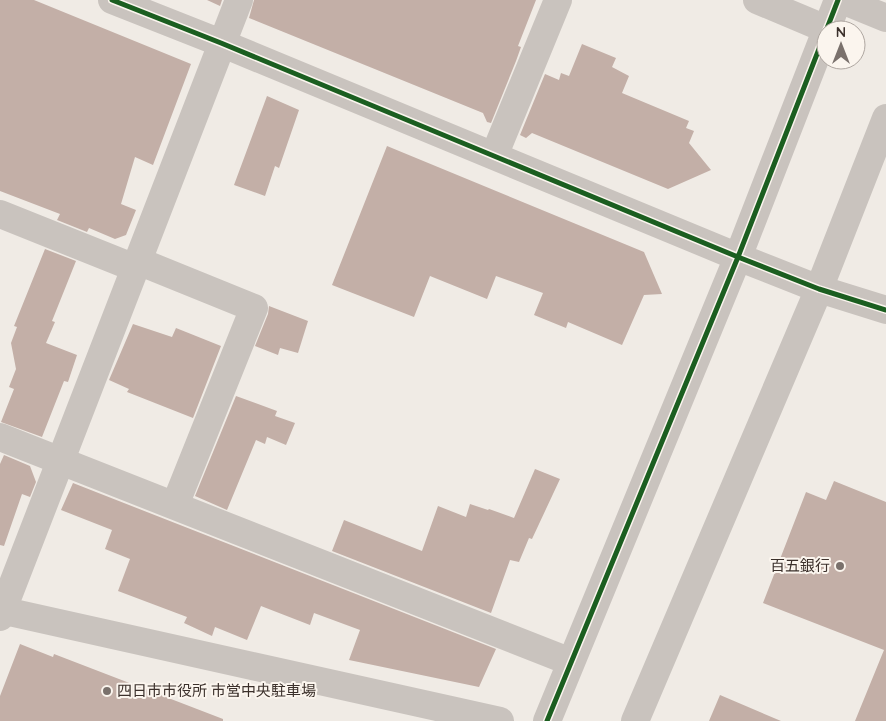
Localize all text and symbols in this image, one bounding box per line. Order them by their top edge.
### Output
north arrow [816,20,866,70]
text: N [836,23,846,41]
place label: 百五銀行 [770,556,830,575]
marker: 百五銀行 [834,560,846,572]
place label: 四日市市役所 市営中央駐車場 [117,681,316,700]
marker: 四日市市役所 市営中央駐車場 [101,685,113,697]

